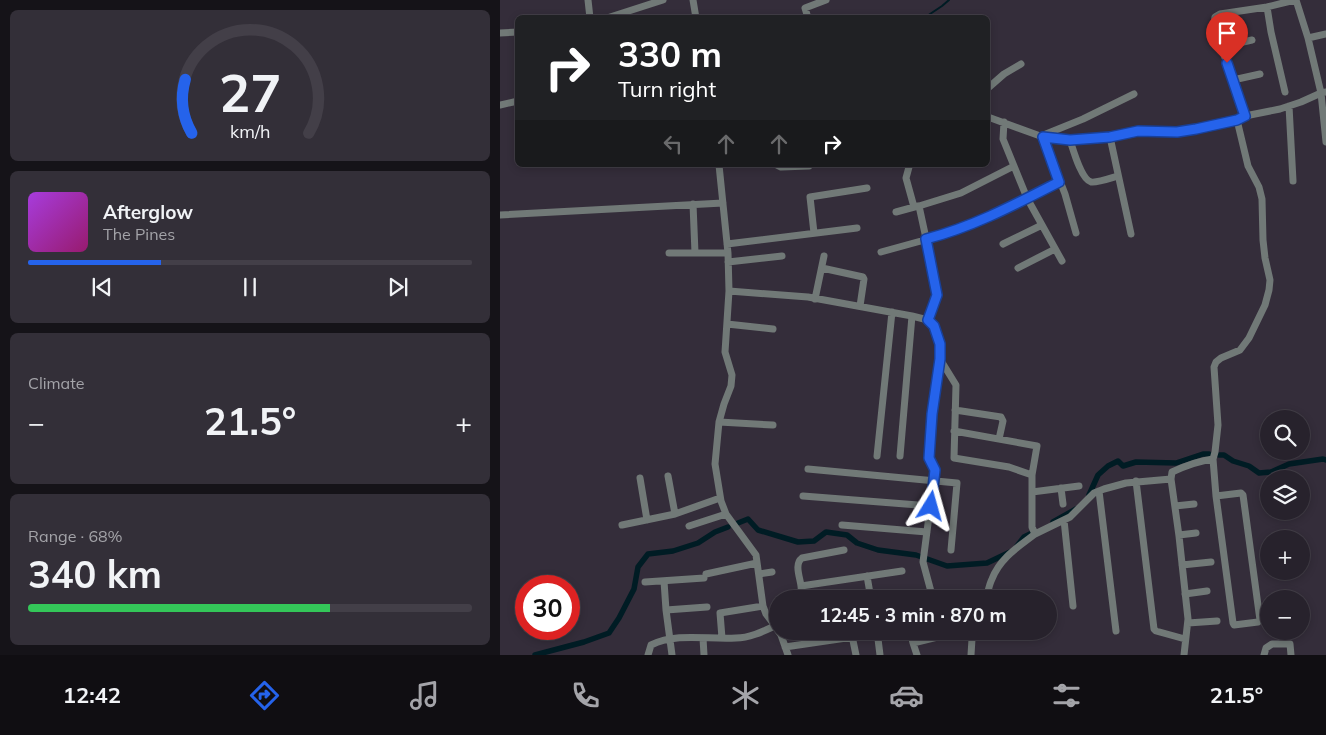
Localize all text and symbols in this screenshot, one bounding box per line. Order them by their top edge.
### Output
pin [1206,12,1248,63]
icon: arrive [1213,19,1241,47]
text: 330 m [618,32,722,76]
icon: right [535,35,600,100]
text: 27 [219,60,281,125]
text: Turn right [618,75,716,103]
text: km/h [230,120,270,142]
icon: left [659,130,687,158]
icon: ahead [712,130,740,158]
icon: ahead [765,130,793,158]
icon: right [818,130,846,158]
text: Afterglow [103,200,193,224]
text: The Pines [103,224,175,244]
icon: previous [88,273,116,301]
icon: pause [236,273,264,301]
icon: next [384,273,412,301]
text: Climate [28,373,84,393]
text: 21.5° [204,397,296,445]
text: − [28,405,45,440]
text: + [455,405,472,440]
map controls [1260,410,1310,640]
button: search [1260,410,1310,460]
button: layers [1260,470,1310,520]
position arrow [904,479,956,531]
text: Range · 68% [28,526,123,546]
button: + [1260,530,1310,580]
text: 340 km [28,550,162,598]
speed limit sign: 30 [515,575,580,640]
button: − [1260,590,1310,640]
text: 12:45 · 3 min · 870 m [819,603,1007,627]
icon: directions [247,678,282,713]
icon: music [407,678,442,713]
icon: phone [568,678,603,713]
icon: climate [728,678,763,713]
icon: car [889,678,924,713]
icon: filters [1049,678,1084,713]
text: 12:42 [63,681,121,709]
text: 21.5° [1210,681,1263,709]

